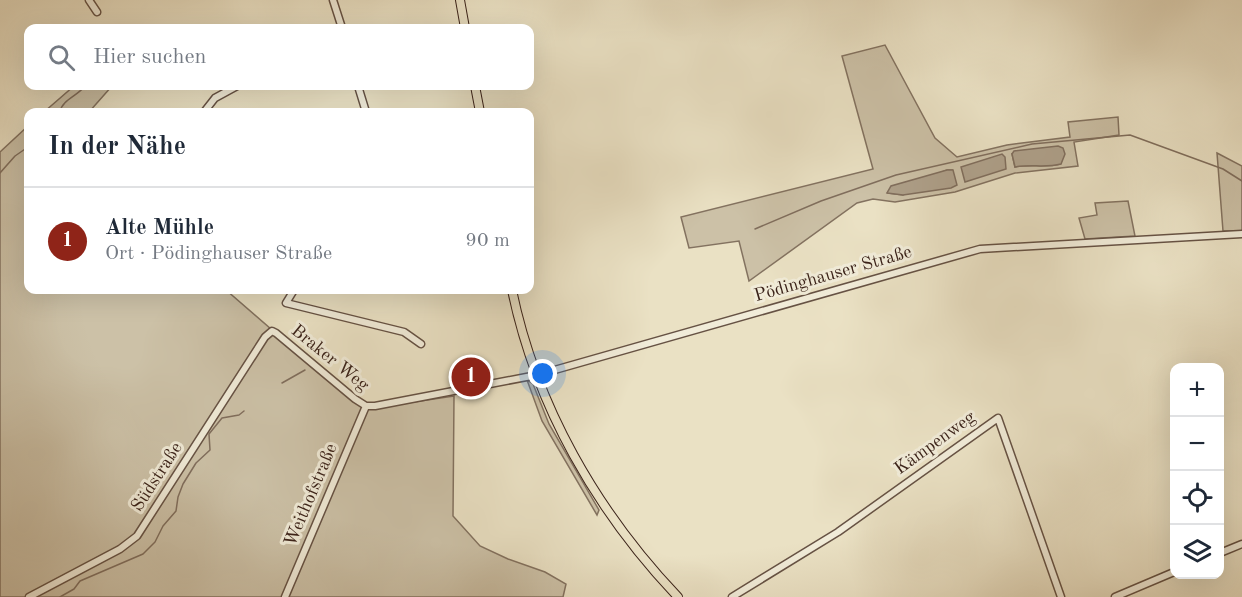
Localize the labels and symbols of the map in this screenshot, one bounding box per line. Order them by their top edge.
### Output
street label: Pödinghauser Straße [752,243,914,305]
street label: Braker Weg [288,321,373,395]
pin: 1 [452,354,490,400]
your location [528,359,557,388]
street label: Kämpenweg [891,408,979,478]
street label: Südstraße [128,439,186,515]
street label: Weithofstraße [281,441,341,549]

